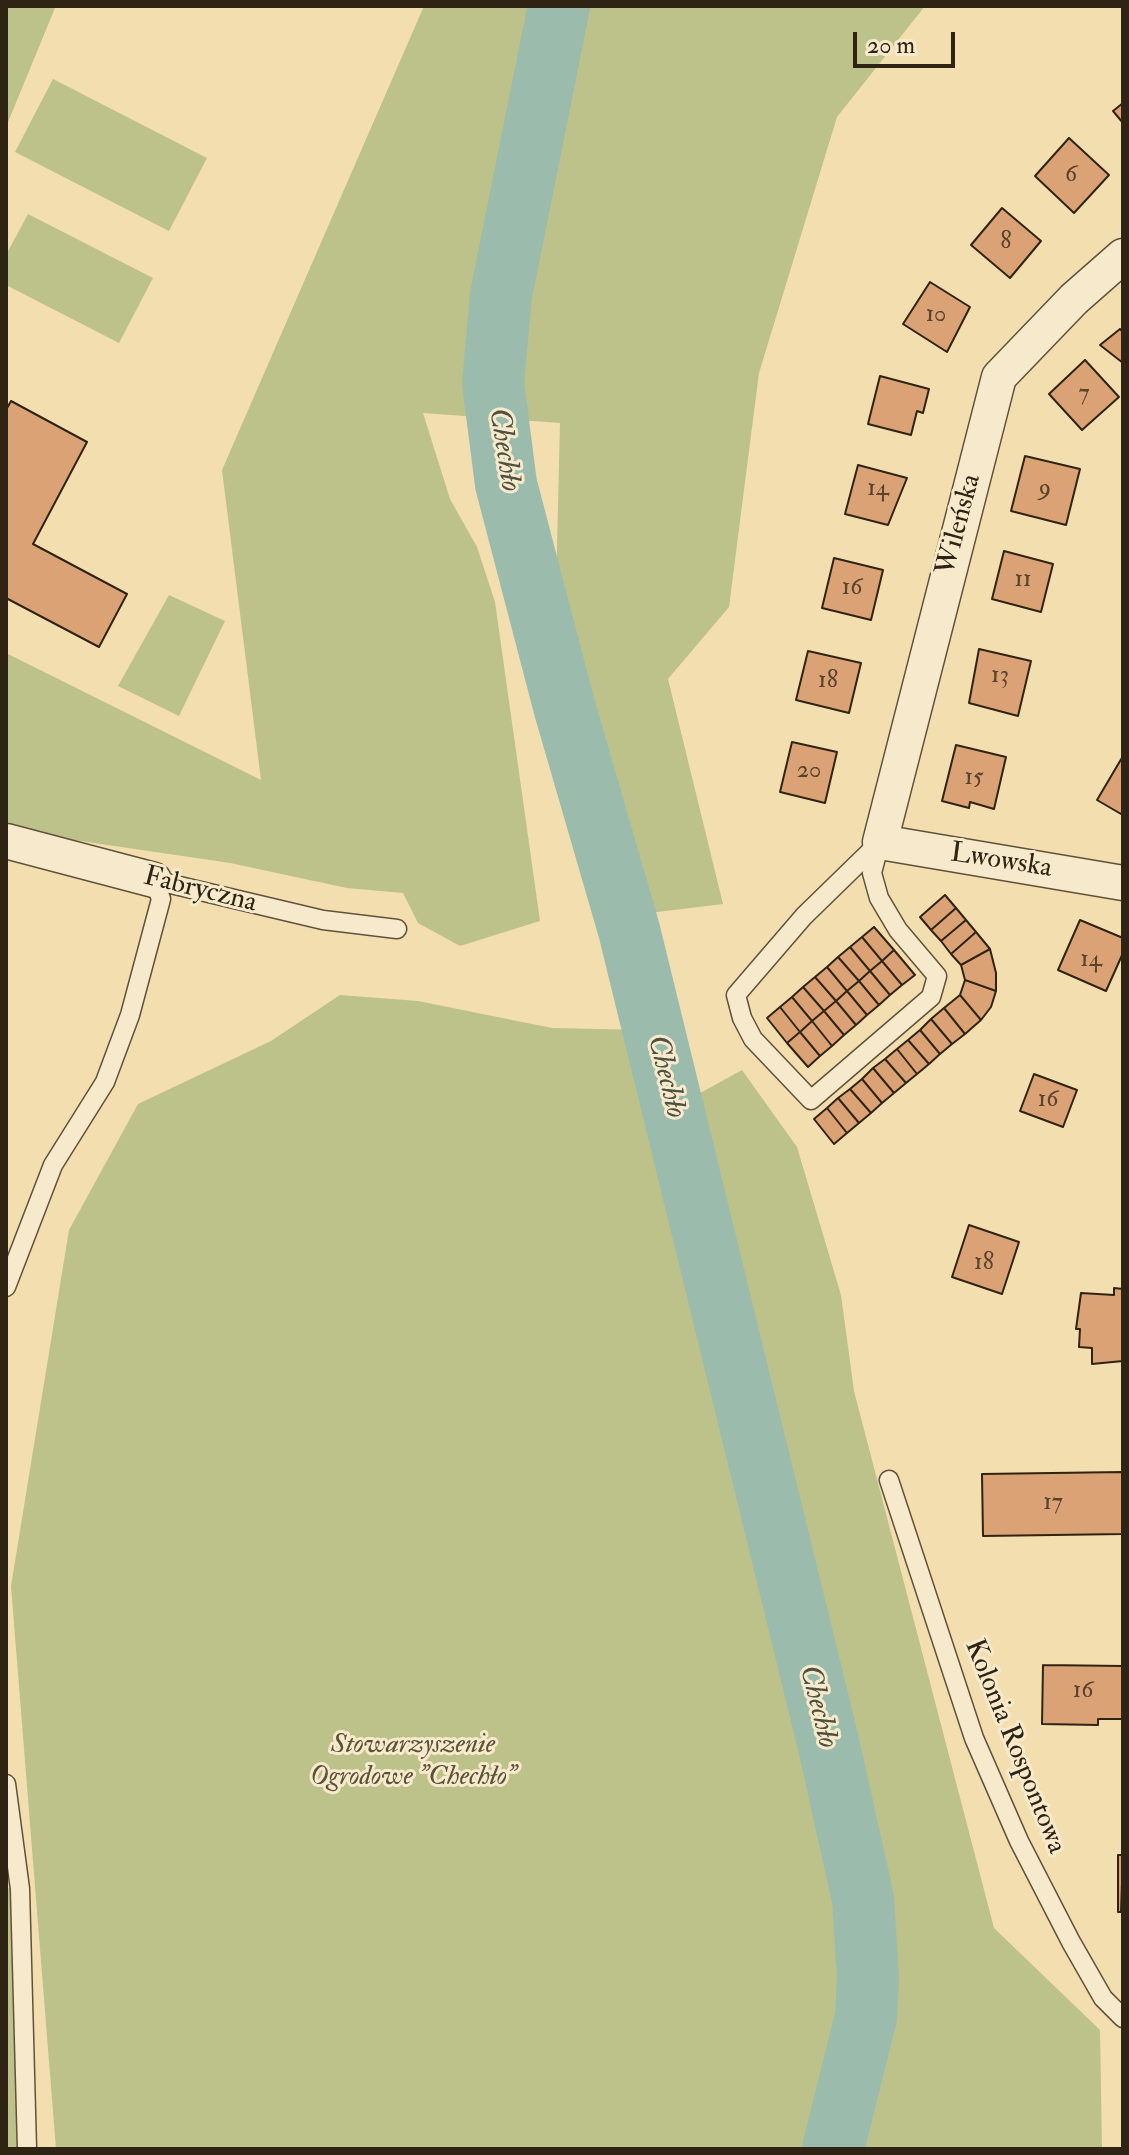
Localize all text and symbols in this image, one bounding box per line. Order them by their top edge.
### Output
scale bar [857,16,959,66]
text: 20 m [867,30,915,61]
house number: 6 [1065,162,1077,190]
house number: 8 [1000,229,1012,257]
house number: 10 [926,302,946,330]
house number: 7 [1078,381,1090,409]
water label: Chechło [479,406,527,494]
street label: Wileńska [930,471,990,579]
house number: 14 [867,476,889,504]
house number: 9 [1039,476,1051,504]
house number: 11 [1014,567,1032,595]
house number: 16 [842,575,862,603]
house number: 13 [991,663,1009,691]
house number: 18 [818,668,838,696]
house number: 20 [797,758,821,786]
house number: 15 [964,765,984,793]
street label: Lwowska [948,837,1054,887]
street label: Fabryczna [140,861,260,921]
house number: 14 [1080,947,1102,975]
water label: Chechło [637,1032,693,1122]
house number: 16 [1038,1087,1058,1115]
house number: 18 [974,1250,994,1278]
house number: 17 [1043,1490,1063,1518]
street label: Kolonia Rospontowa [956,1635,1072,1859]
water label: Chechło [789,1662,845,1752]
house number: 16 [1073,1678,1093,1706]
park label: Stowarzyszenie Ogrodowe "Chechło" [310,1729,516,1795]

